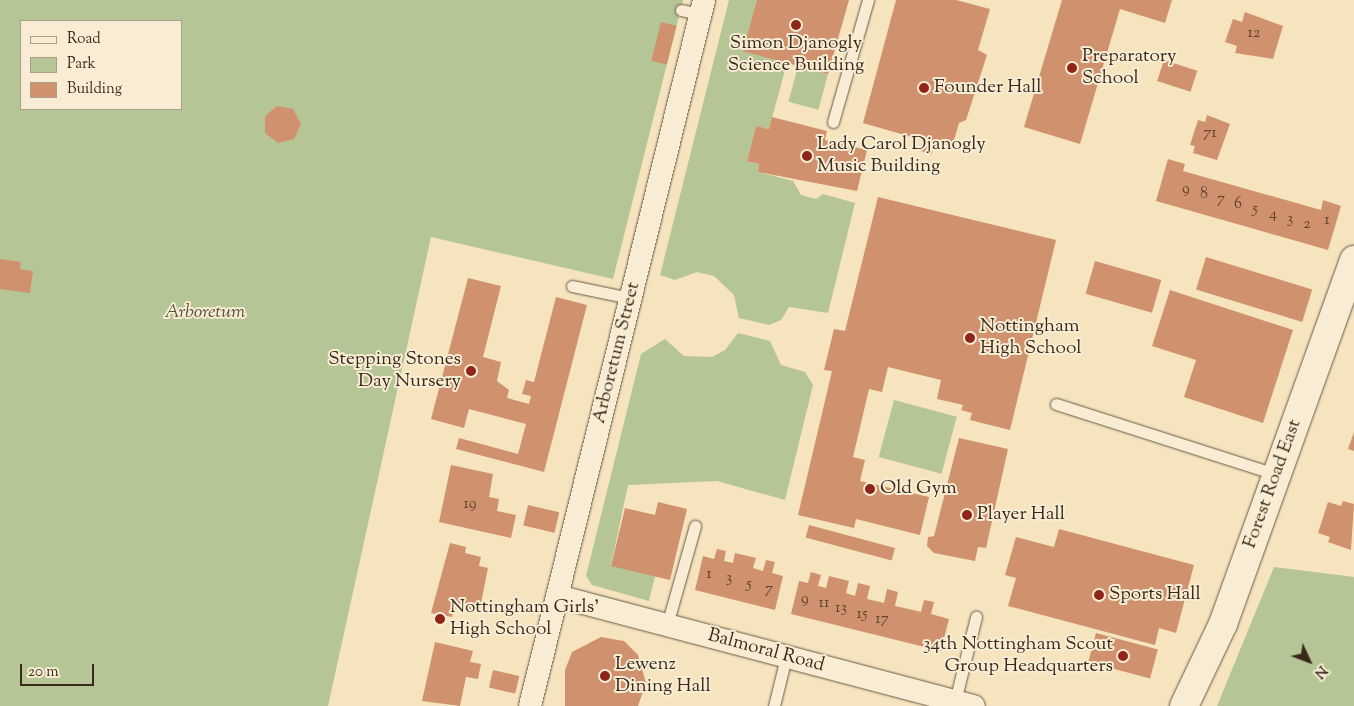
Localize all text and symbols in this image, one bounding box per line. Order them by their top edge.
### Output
marker: Simon Djanogly Science Building [790,19,802,31]
legend [20,20,182,110]
house number: 12 [1248,24,1260,44]
text: Road [67,29,101,50]
place label: Simon Djanogly Science Building [728,33,864,77]
place label: Preparatory School [1082,46,1176,90]
text: Park [67,54,96,75]
marker: Preparatory School [1066,62,1078,74]
place label: Founder Hall [934,77,1042,99]
text: Building [67,79,122,100]
marker: Founder Hall [918,82,930,94]
house number: 71 [1203,124,1217,144]
place label: Lady Carol Djanogly Music Building [817,134,986,178]
marker: Lady Carol Djanogly Music Building [801,150,813,162]
house number: 9 [1182,180,1190,200]
house number: 8 [1200,185,1208,205]
house number: 7 [1217,190,1225,210]
house number: 6 [1234,195,1242,215]
house number: 5 [1252,200,1258,220]
house number: 4 [1269,205,1277,225]
house number: 3 [1287,210,1293,230]
house number: 1 [1324,211,1330,231]
house number: 2 [1303,215,1311,235]
street label: Arboretum Street [588,280,646,426]
park label: Arboretum [164,302,246,324]
place label: Nottingham High School [980,316,1082,360]
marker: Nottingham High School [964,332,976,344]
place label: Stepping Stones Day Nursery [328,349,461,393]
marker: Stepping Stones Day Nursery [465,365,477,377]
street label: Forest Road East [1239,416,1307,552]
place label: Old Gym [880,478,957,500]
marker: Old Gym [864,483,876,495]
house number: 19 [463,495,477,515]
place label: Player Hall [977,504,1065,526]
marker: Player Hall [961,509,973,521]
house number: 1 [706,565,712,585]
house number: 3 [726,569,732,589]
house number: 5 [746,575,752,595]
house number: 7 [765,580,773,600]
place label: Sports Hall [1109,584,1201,606]
marker: Sports Hall [1093,589,1105,601]
house number: 9 [801,590,809,610]
house number: 11 [819,594,829,614]
place label: Nottingham Girls' High School [450,597,599,641]
house number: 13 [835,599,847,619]
house number: 15 [857,605,867,625]
house number: 17 [875,610,889,630]
marker: Nottingham Girls' High School [434,613,446,625]
street label: Balmoral Road [705,624,827,678]
place label: 34th Nottingham Scout Group Headquarters [923,634,1113,678]
north arrow [1284,636,1334,686]
marker: 34th Nottingham Scout Group Headquarters [1117,650,1129,662]
scale bar [22,654,96,686]
place label: Lewenz Dining Hall [615,654,711,698]
text: N [1309,660,1331,682]
text: 20 m [28,662,59,683]
marker: Lewenz Dining Hall [599,670,611,682]

